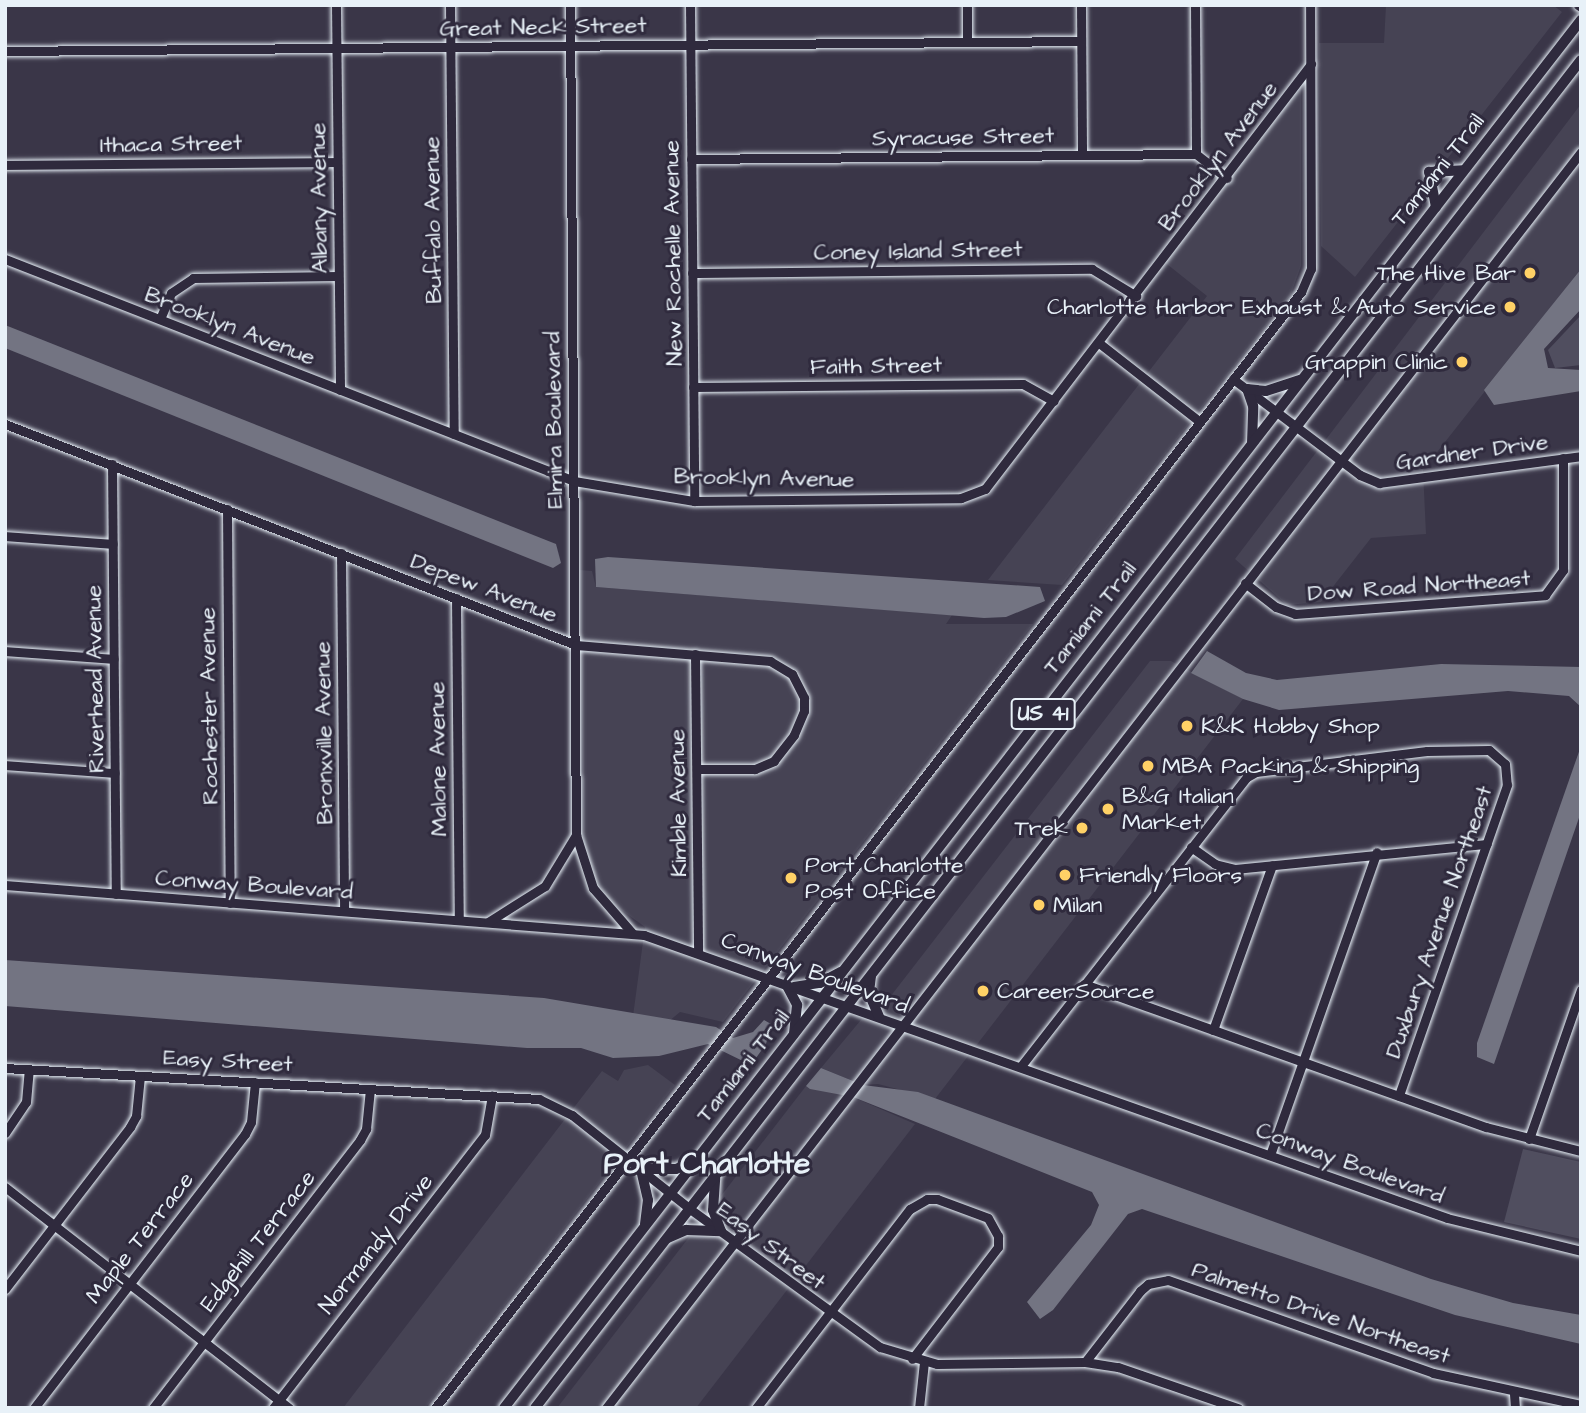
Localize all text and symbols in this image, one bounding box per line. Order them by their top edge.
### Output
street label: Great Neck Street [439,11,647,43]
street label: Brooklyn Avenue [1153,76,1283,236]
street label: Tamiami Trail [1385,108,1491,232]
street label: Albany Avenue [304,122,334,274]
street label: Syracuse Street [872,122,1054,152]
street label: Ithaca Street [100,129,242,159]
street label: Buffalo Avenue [418,136,448,304]
street label: New Rochelle Avenue [657,140,689,366]
street label: Coney Island Street [813,235,1023,267]
place label: The Hive Bar [1377,259,1516,287]
marker: The Hive Bar [1522,265,1538,281]
street label: Brooklyn Avenue [141,281,319,371]
place label: Charlotte Harbor Exhaust & Auto Service [1047,293,1496,321]
marker: Charlotte Harbor Exhaust & Auto Service [1502,299,1518,315]
street label: Elmira Boulevard [539,331,569,509]
place label: Grappin Clinic [1305,348,1448,376]
street label: Faith Street [810,351,942,381]
marker: Grappin Clinic [1454,354,1470,370]
street label: Gardner Drive [1394,428,1550,476]
street label: Brooklyn Avenue [673,463,855,493]
street label: Depew Avenue [407,547,561,629]
street label: Tamiami Trail [1037,556,1143,680]
street label: Dow Road Northeast [1307,564,1531,608]
street label: Riverhead Avenue [80,585,110,773]
street label: Rochester Avenue [193,607,225,805]
street label: Bronxville Avenue [309,641,339,825]
street label: Malone Avenue [423,681,453,837]
road number: US 41 [1010,696,1076,732]
place label: K&K Hobby Shop [1201,712,1380,740]
marker: K&K Hobby Shop [1179,718,1195,734]
street label: Kimble Avenue [663,729,693,877]
place label: MBA Packing & Shipping [1162,752,1419,780]
marker: MBA Packing & Shipping [1140,758,1156,774]
place label: B&G Italian Market [1122,782,1234,836]
street label: Duxbury Avenue Northeast [1379,782,1499,1062]
marker: B&G Italian Market [1100,801,1116,817]
place label: Trek [1014,814,1068,842]
marker: Trek [1074,820,1090,836]
place label: Port Charlotte Post Office [805,851,963,905]
place label: Friendly Floors [1079,861,1242,889]
street label: Conway Boulevard [154,864,354,906]
marker: Friendly Floors [1057,867,1073,883]
marker: Port Charlotte Post Office [783,870,799,886]
place label: Milan [1053,891,1102,919]
marker: Milan [1031,897,1047,913]
street label: Conway Boulevard [717,926,913,1020]
place label: CareerSource [997,977,1154,1005]
marker: CareerSource [975,983,991,999]
street label: Tamiami Trail [690,1004,796,1128]
street label: Easy Street [163,1044,293,1078]
street label: Conway Boulevard [1252,1116,1448,1210]
district label: Port Charlotte [604,1146,810,1182]
street label: Edgehill Terrace [194,1165,322,1317]
street label: Maple Terrace [80,1167,200,1309]
street label: Normandy Drive [313,1168,439,1320]
street label: Easy Street [711,1196,831,1296]
street label: Palmetto Drive Northeast [1188,1256,1454,1370]

